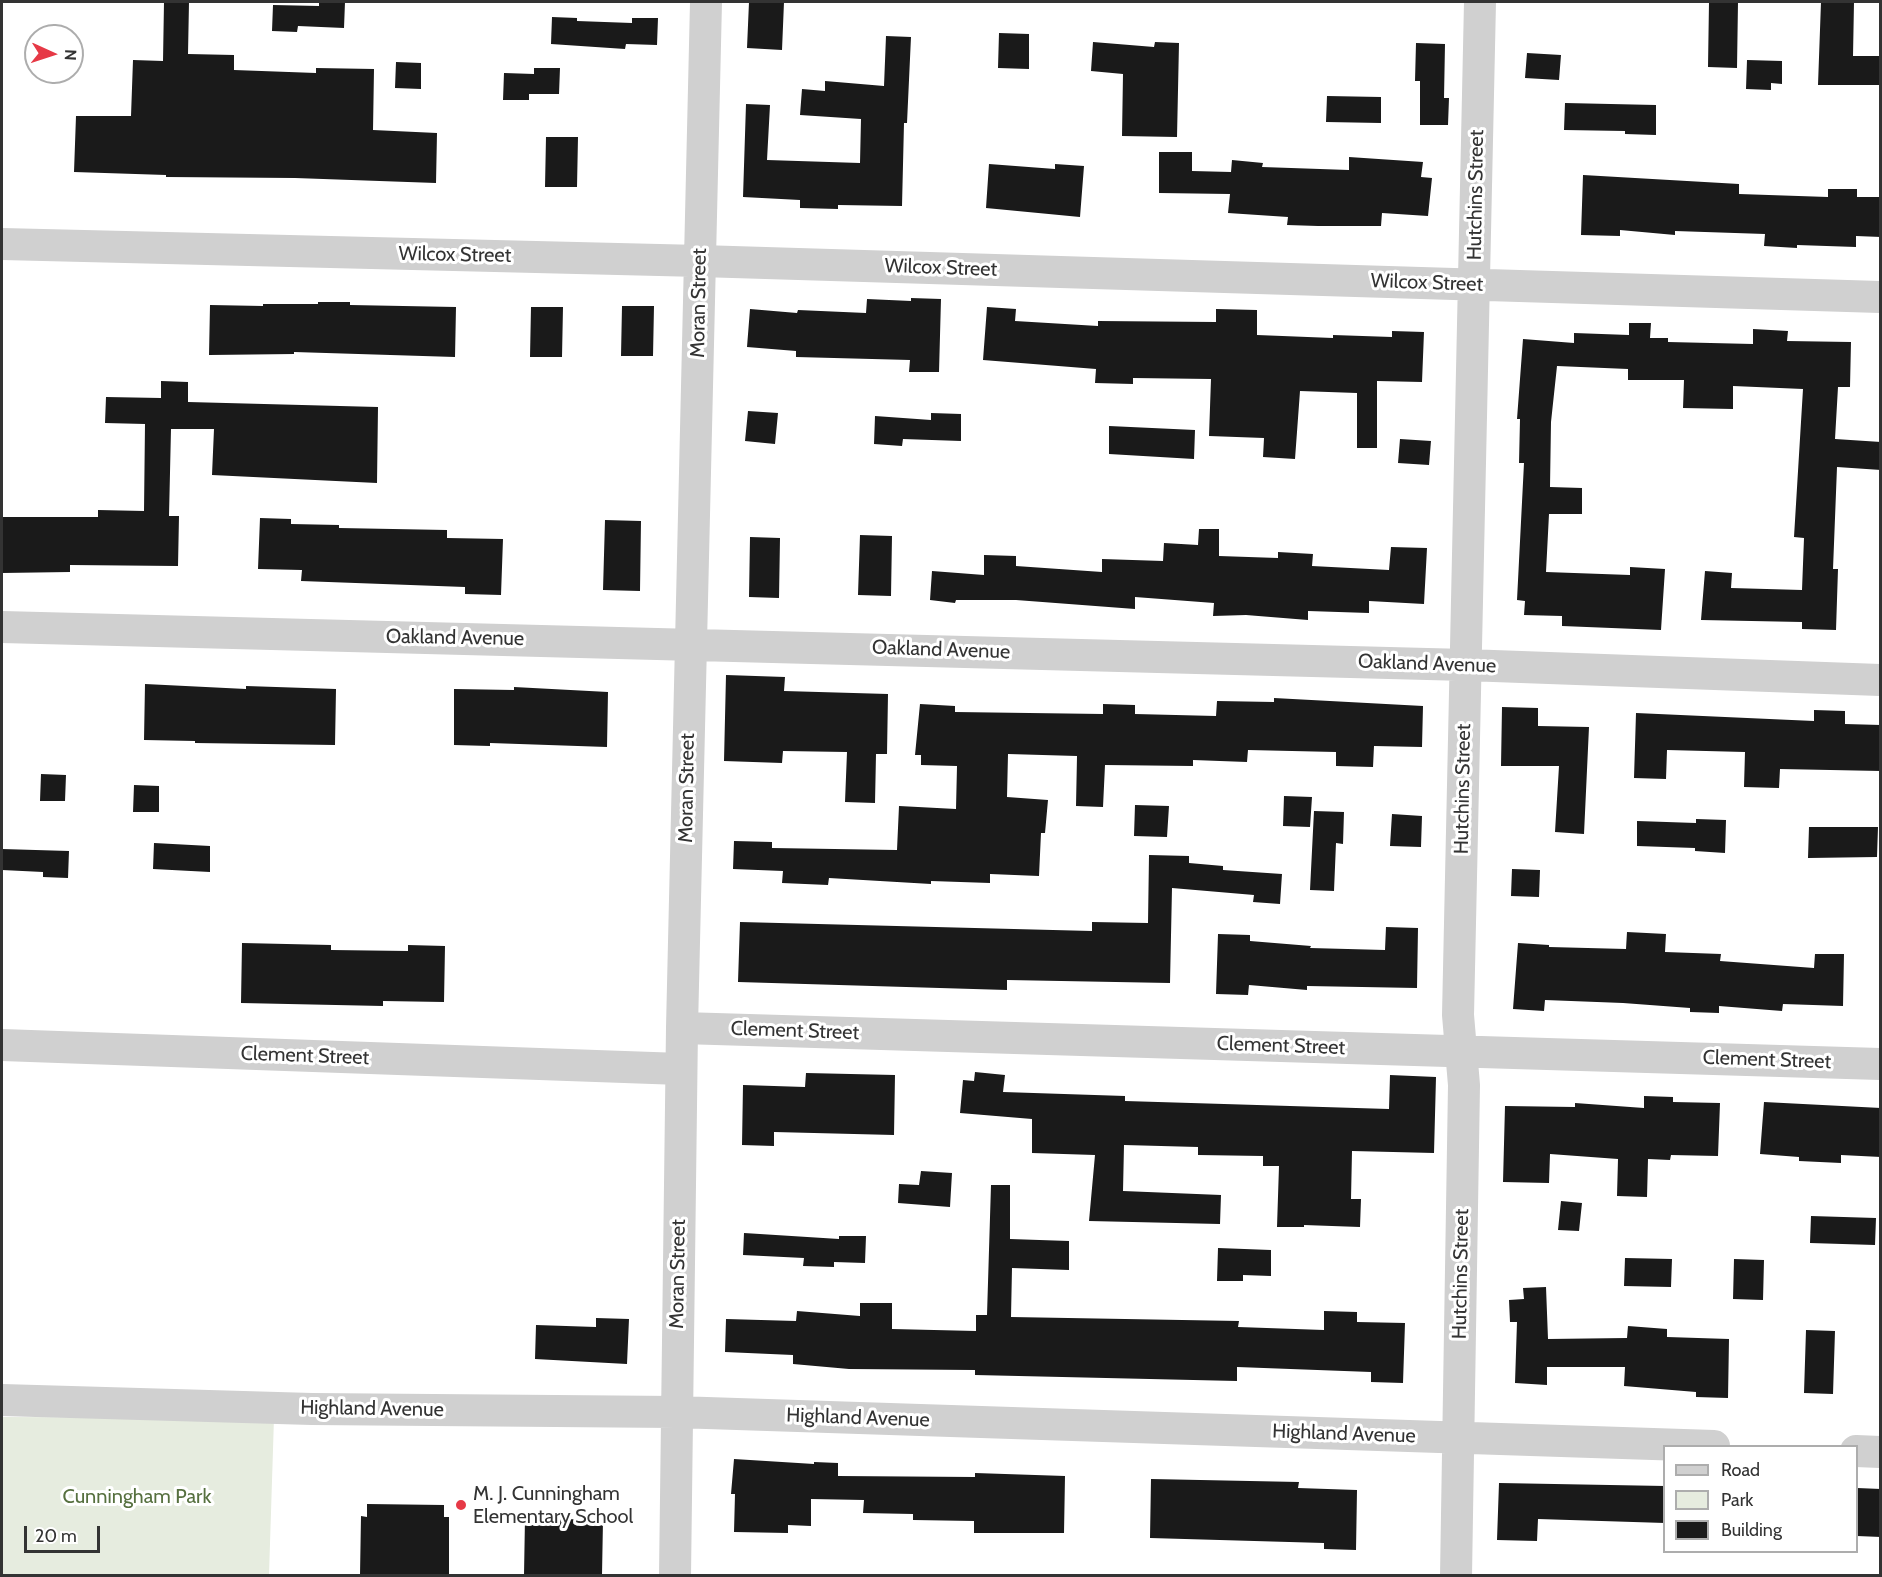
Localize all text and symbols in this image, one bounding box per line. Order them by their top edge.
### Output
north arrow [24,24,84,84]
text: N [61,49,80,61]
street label: Hutchins Street [1463,130,1489,260]
street label: Wilcox Street [398,242,512,268]
street label: Moran Street [686,248,712,358]
street label: Wilcox Street [884,254,998,282]
street label: Wilcox Street [1370,269,1484,297]
street label: Oakland Avenue [386,625,524,651]
street label: Oakland Avenue [871,636,1011,664]
street label: Oakland Avenue [1357,650,1497,678]
street label: Hutchins Street [1450,724,1476,854]
street label: Moran Street [674,733,700,843]
street label: Clement Street [730,1017,860,1045]
street label: Clement Street [1216,1032,1346,1060]
street label: Clement Street [240,1042,370,1070]
street label: Clement Street [1702,1046,1832,1074]
street label: Hutchins Street [1448,1209,1474,1339]
street label: Moran Street [665,1219,691,1329]
street label: Highland Avenue [300,1396,444,1422]
street label: Highland Avenue [786,1404,930,1432]
street label: Highland Avenue [1272,1420,1416,1448]
legend [1663,1445,1858,1553]
text: Road [1721,1459,1760,1481]
place label: M. J. Cunningham Elementary School [473,1482,633,1529]
park label: Cunningham Park [63,1485,211,1509]
text: Park [1721,1489,1753,1511]
marker: M. J. Cunningham Elementary School [454,1498,468,1512]
scale bar [27,1514,104,1552]
text: Building [1721,1519,1782,1541]
text: 20 m [35,1525,77,1547]

